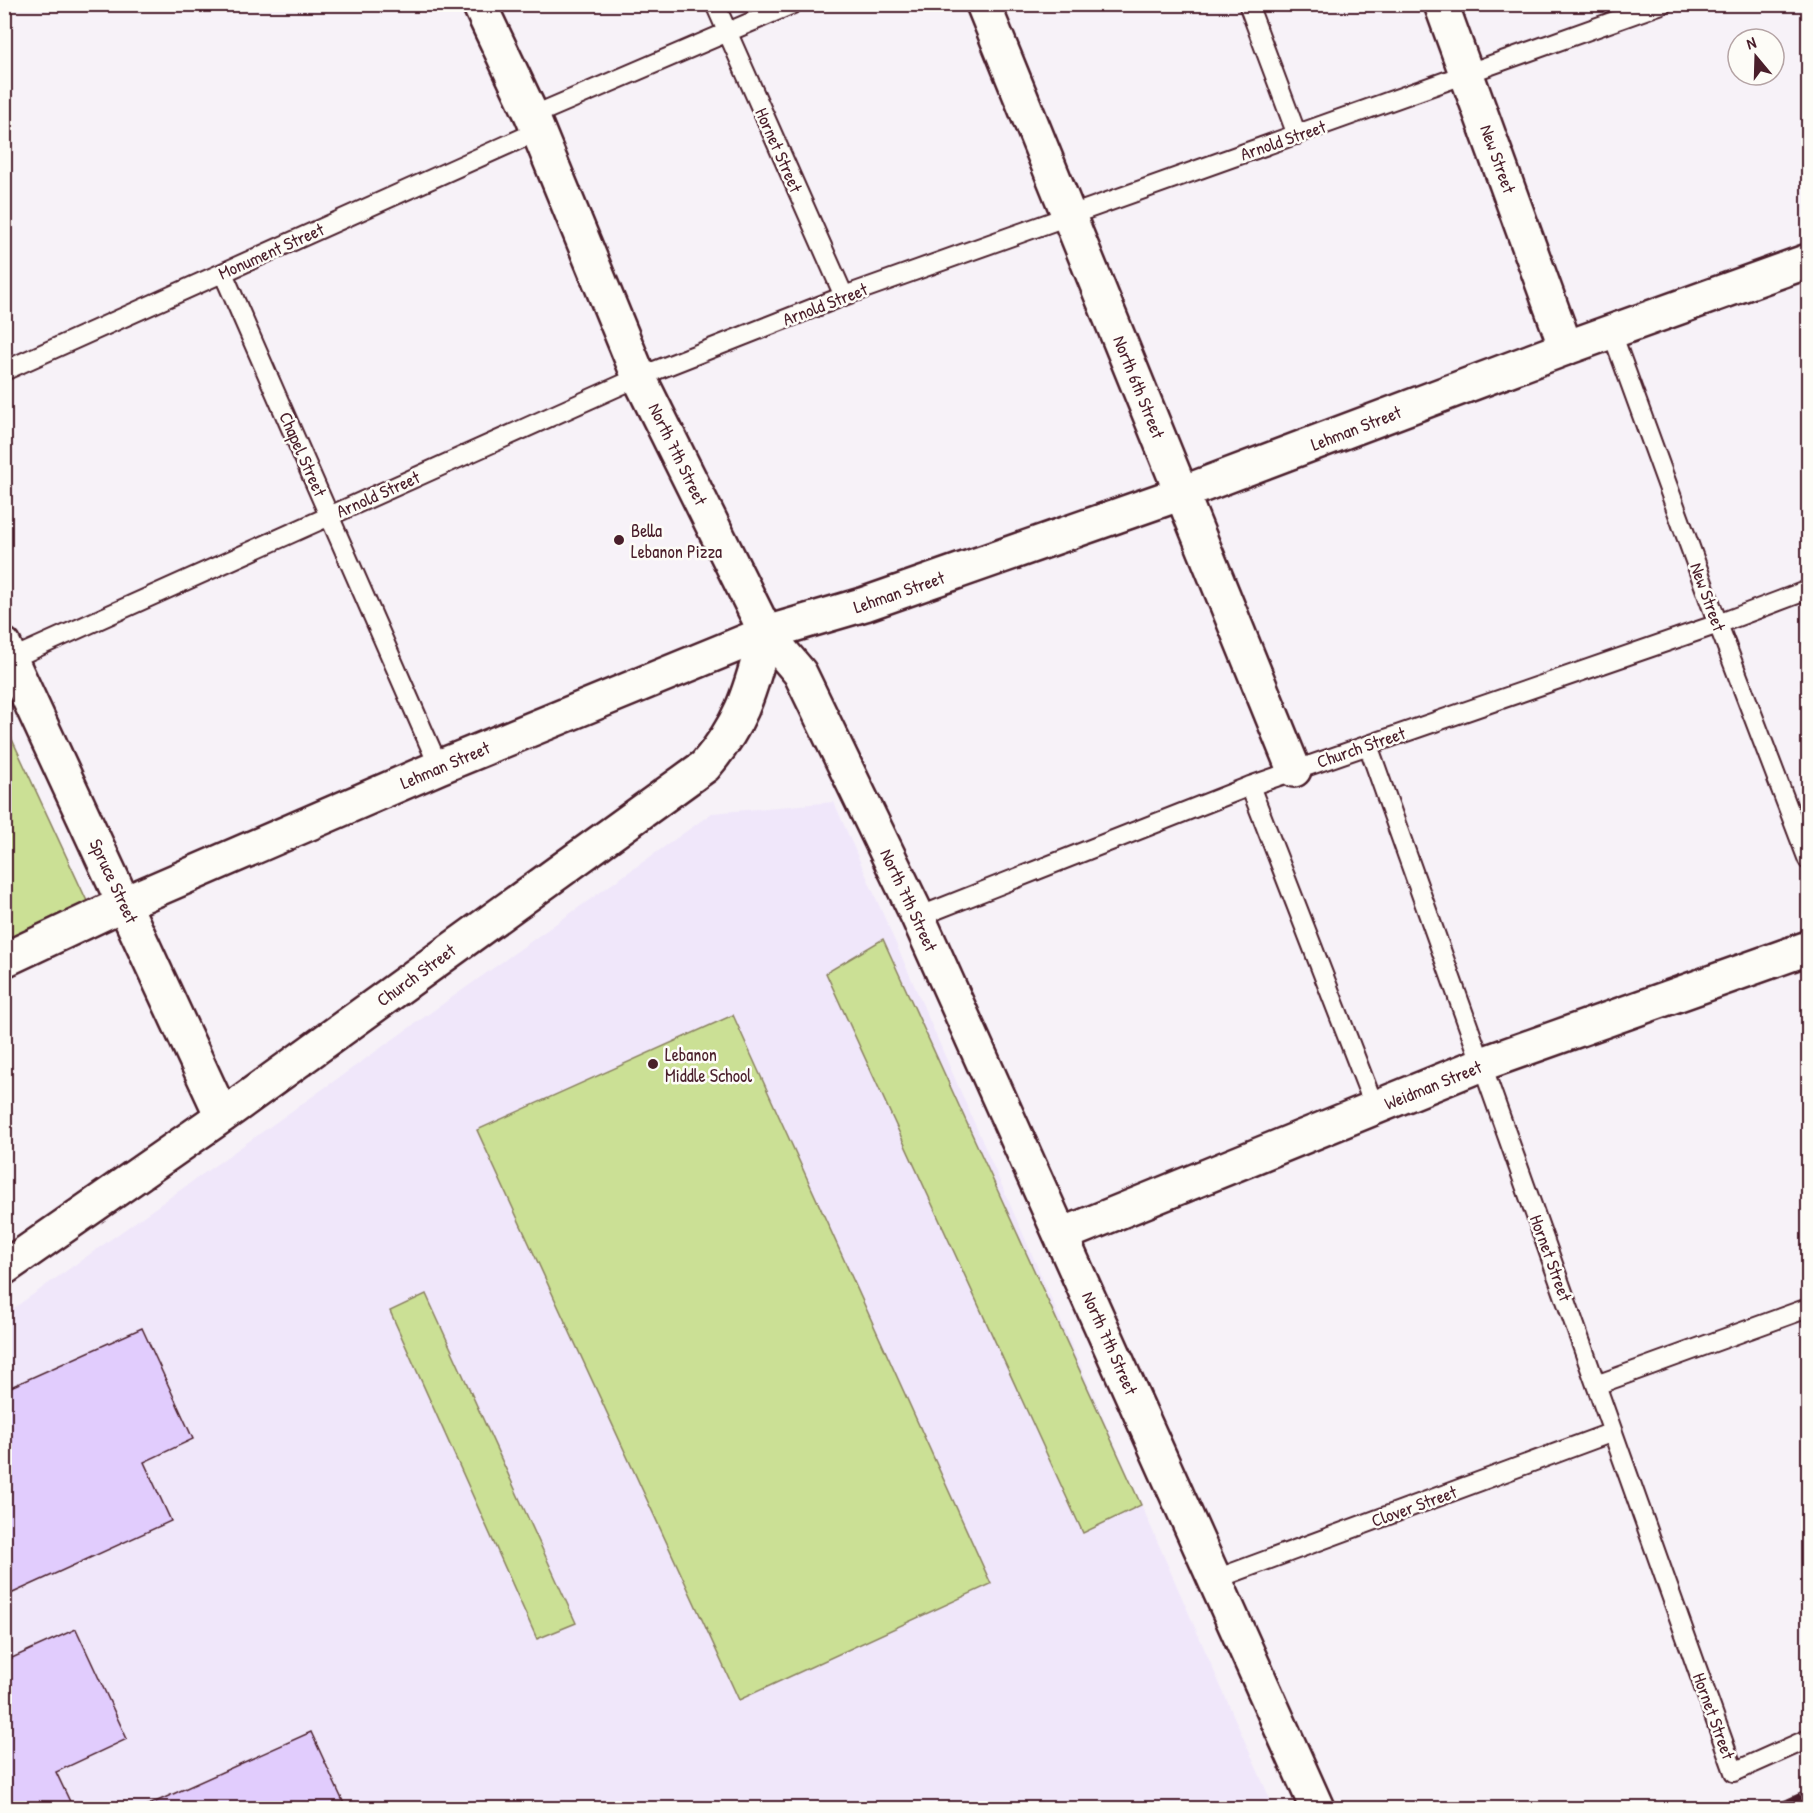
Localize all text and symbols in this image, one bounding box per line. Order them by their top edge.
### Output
north arrow [1726,27,1786,87]
text: N [1744,31,1759,55]
street label: Hornet Street [749,104,809,197]
street label: Arnold Street [1237,113,1330,166]
street label: New Street [1474,121,1522,197]
street label: Monument Street [214,216,328,285]
street label: Arnold Street [779,276,872,332]
street label: North 6th Street [1107,332,1171,443]
street label: North 7th Street [643,399,714,510]
street label: Lehman Street [1307,399,1406,457]
street label: Chapel Street [273,408,333,501]
street label: Arnold Street [332,464,424,524]
place label: Bella Lebanon Pizza [631,518,722,564]
marker: Bella Lebanon Pizza [612,533,626,547]
street label: New Street [1684,559,1732,635]
street label: Lehman Street [850,564,949,619]
street label: Church Street [1313,720,1409,774]
street label: Lehman Street [396,735,494,795]
street label: Spruce Street [84,835,145,928]
street label: North 7th Street [874,845,944,956]
street label: Church Street [371,937,461,1012]
place label: Lebanon Middle School [665,1042,752,1088]
street label: Weidman Street [1381,1054,1486,1116]
marker: Lebanon Middle School [646,1057,660,1071]
street label: Hornet Street [1524,1211,1578,1305]
street label: North 7th Street [1076,1288,1144,1399]
street label: Clover Street [1368,1479,1461,1533]
street label: Hornet Street [1687,1669,1741,1763]

